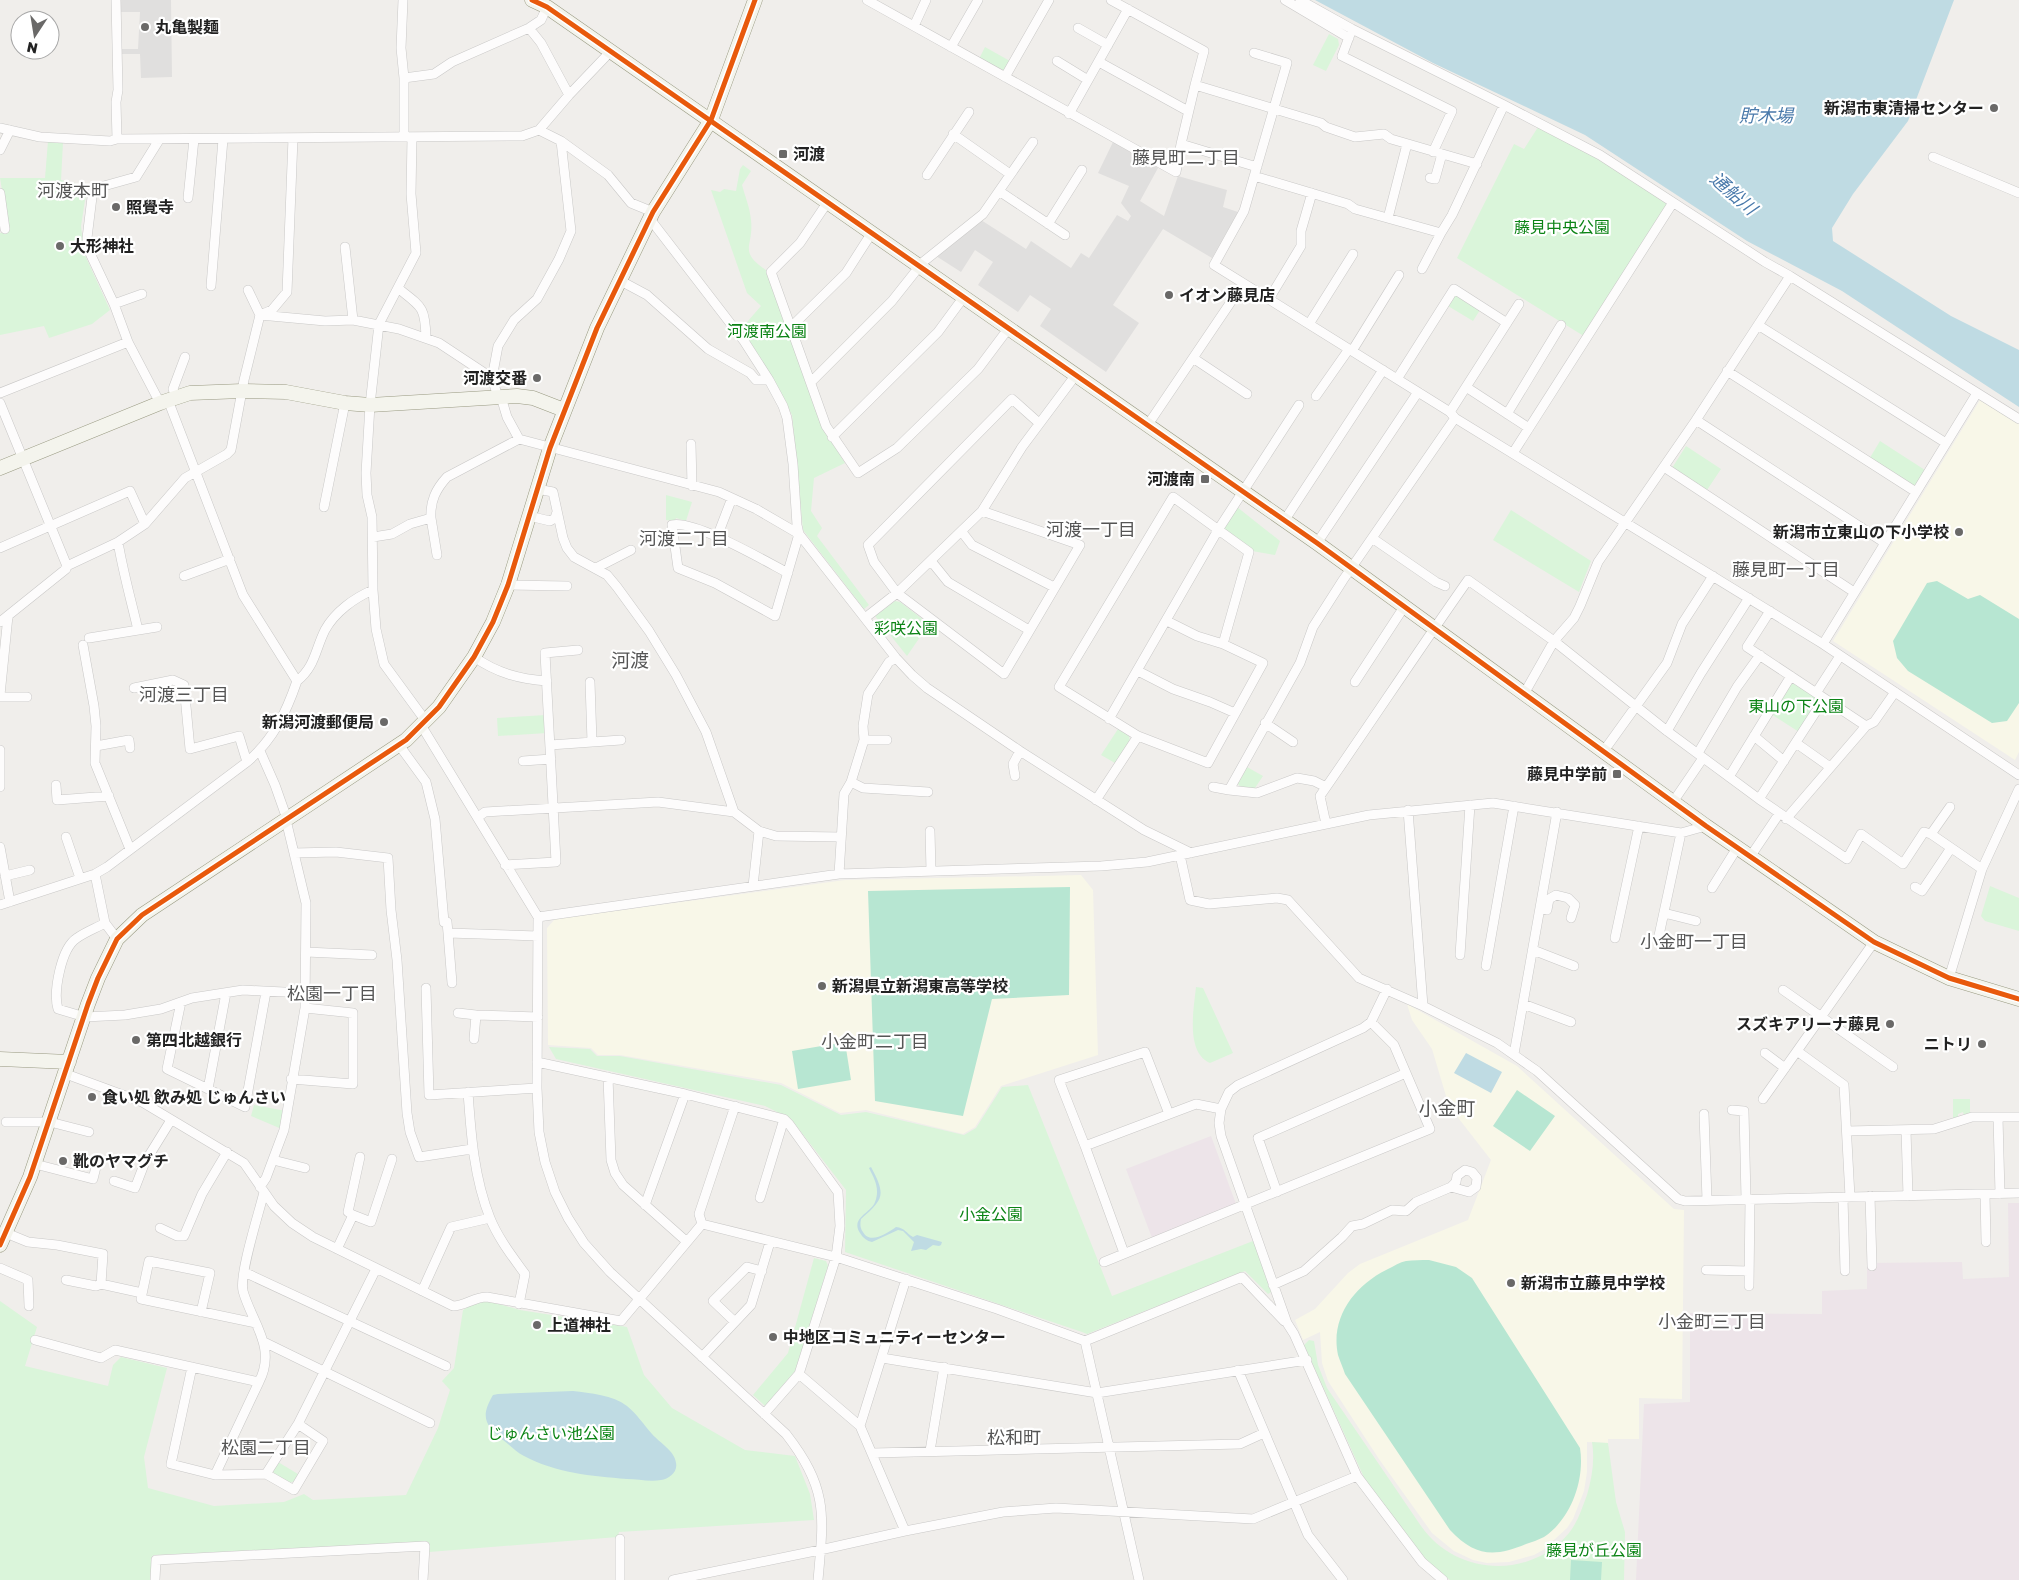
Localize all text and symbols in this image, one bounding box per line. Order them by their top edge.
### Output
north arrow [10,10,60,60]
place label: 丸亀製麺 [155,17,219,37]
marker: 丸亀製麺 [139,21,151,33]
text: N [25,39,39,58]
place label: 新潟市東清掃センター [1824,98,1984,118]
marker: 新潟市東清掃センター [1988,102,2000,114]
water label: 貯木場 [1739,104,1795,126]
place label: 河渡 [793,144,825,164]
district label: 藤見町二丁目 [1132,146,1240,168]
marker: 河渡 [777,148,789,160]
water label: 通船川 [1706,167,1763,220]
district label: 河渡本町 [37,179,109,201]
place label: 照覺寺 [126,197,174,217]
marker: 照覺寺 [110,201,122,213]
park label: 藤見中央公園 [1514,217,1610,237]
place label: 大形神社 [70,236,134,256]
marker: 大形神社 [54,240,66,252]
place label: イオン藤見店 [1179,285,1275,305]
marker: イオン藤見店 [1163,289,1175,301]
park label: 河渡南公園 [727,321,807,341]
place label: 河渡交番 [463,368,527,388]
marker: 河渡交番 [531,372,543,384]
place label: 河渡南 [1147,469,1195,489]
marker: 河渡南 [1199,473,1211,485]
district label: 河渡一丁目 [1046,518,1136,540]
place label: 新潟市立東山の下小学校 [1773,522,1949,542]
marker: 新潟市立東山の下小学校 [1953,526,1965,538]
district label: 河渡二丁目 [639,527,729,549]
district label: 藤見町一丁目 [1732,558,1840,580]
park label: 彩咲公園 [874,618,938,638]
district label: 河渡 [611,648,649,671]
district label: 河渡三丁目 [139,683,229,705]
park label: 東山の下公園 [1748,696,1844,716]
place label: 新潟河渡郵便局 [262,712,374,732]
marker: 新潟河渡郵便局 [378,716,390,728]
place label: 藤見中学前 [1527,764,1607,784]
marker: 藤見中学前 [1611,768,1623,780]
district label: 小金町一丁目 [1640,930,1748,952]
place label: 新潟県立新潟東高等学校 [832,976,1008,996]
marker: 新潟県立新潟東高等学校 [816,980,828,992]
district label: 松園一丁目 [287,982,377,1004]
place label: スズキアリーナ藤見 [1736,1014,1880,1034]
marker: スズキアリーナ藤見 [1884,1018,1896,1030]
place label: 第四北越銀行 [146,1030,242,1050]
district label: 小金町二丁目 [821,1030,929,1052]
marker: 第四北越銀行 [130,1034,142,1046]
place label: ニトリ [1924,1034,1972,1054]
marker: ニトリ [1976,1038,1988,1050]
place label: 食い処 飲み処 じゅんさい [102,1087,286,1107]
marker: 食い処 飲み処 じゅんさい [86,1091,98,1103]
district label: 小金町 [1418,1096,1476,1119]
place label: 靴のヤマグチ [73,1151,169,1171]
marker: 靴のヤマグチ [57,1155,69,1167]
park label: 小金公園 [959,1204,1023,1224]
place label: 新潟市立藤見中学校 [1521,1273,1665,1293]
marker: 新潟市立藤見中学校 [1505,1277,1517,1289]
district label: 小金町三丁目 [1658,1310,1766,1332]
place label: 上道神社 [547,1315,611,1335]
marker: 上道神社 [531,1319,543,1331]
place label: 中地区コミュニティーセンター [783,1327,1006,1347]
marker: 中地区コミュニティーセンター [767,1331,779,1343]
park label: じゅんさい池公園 [487,1423,615,1443]
district label: 松和町 [987,1426,1041,1448]
district label: 松園二丁目 [221,1436,311,1458]
park label: 藤見が丘公園 [1546,1540,1642,1560]

